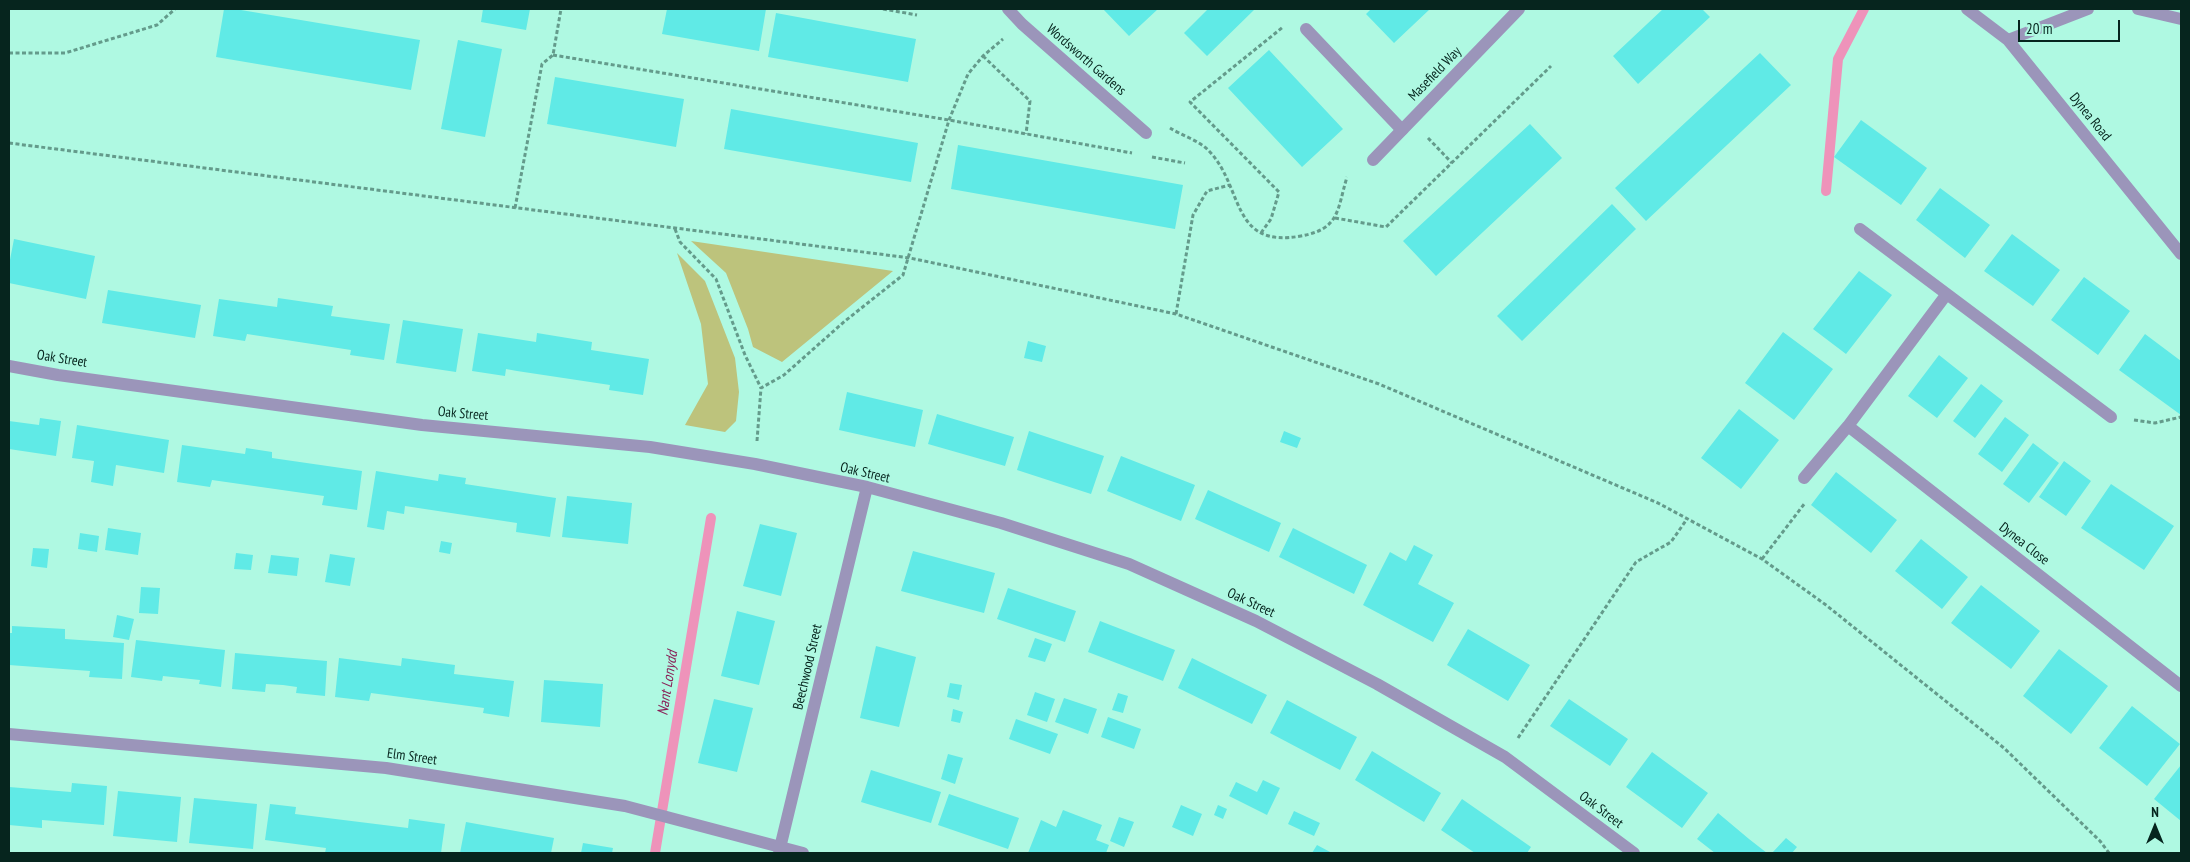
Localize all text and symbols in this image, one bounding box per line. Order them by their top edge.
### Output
scale bar [2020,10,2122,42]
text: 20 m [2026,19,2052,38]
street label: Wordsworth Gardens [1043,21,1129,99]
street label: Masefield Way [1405,43,1465,105]
street label: Dynea Road [2066,90,2114,144]
street label: Oak Street [36,347,88,371]
street label: Oak Street [437,403,489,425]
street label: Oak Street [838,459,892,487]
street label: Dynea Close [1996,519,2052,569]
street label: Oak Street [1224,585,1278,621]
street label: Beechwood Street [790,623,826,711]
water label: Nant Lonydd [654,649,682,717]
street label: Elm Street [386,745,438,769]
street label: Oak Street [1576,788,1626,832]
north arrow [2130,802,2180,852]
text: N [2151,803,2159,821]

